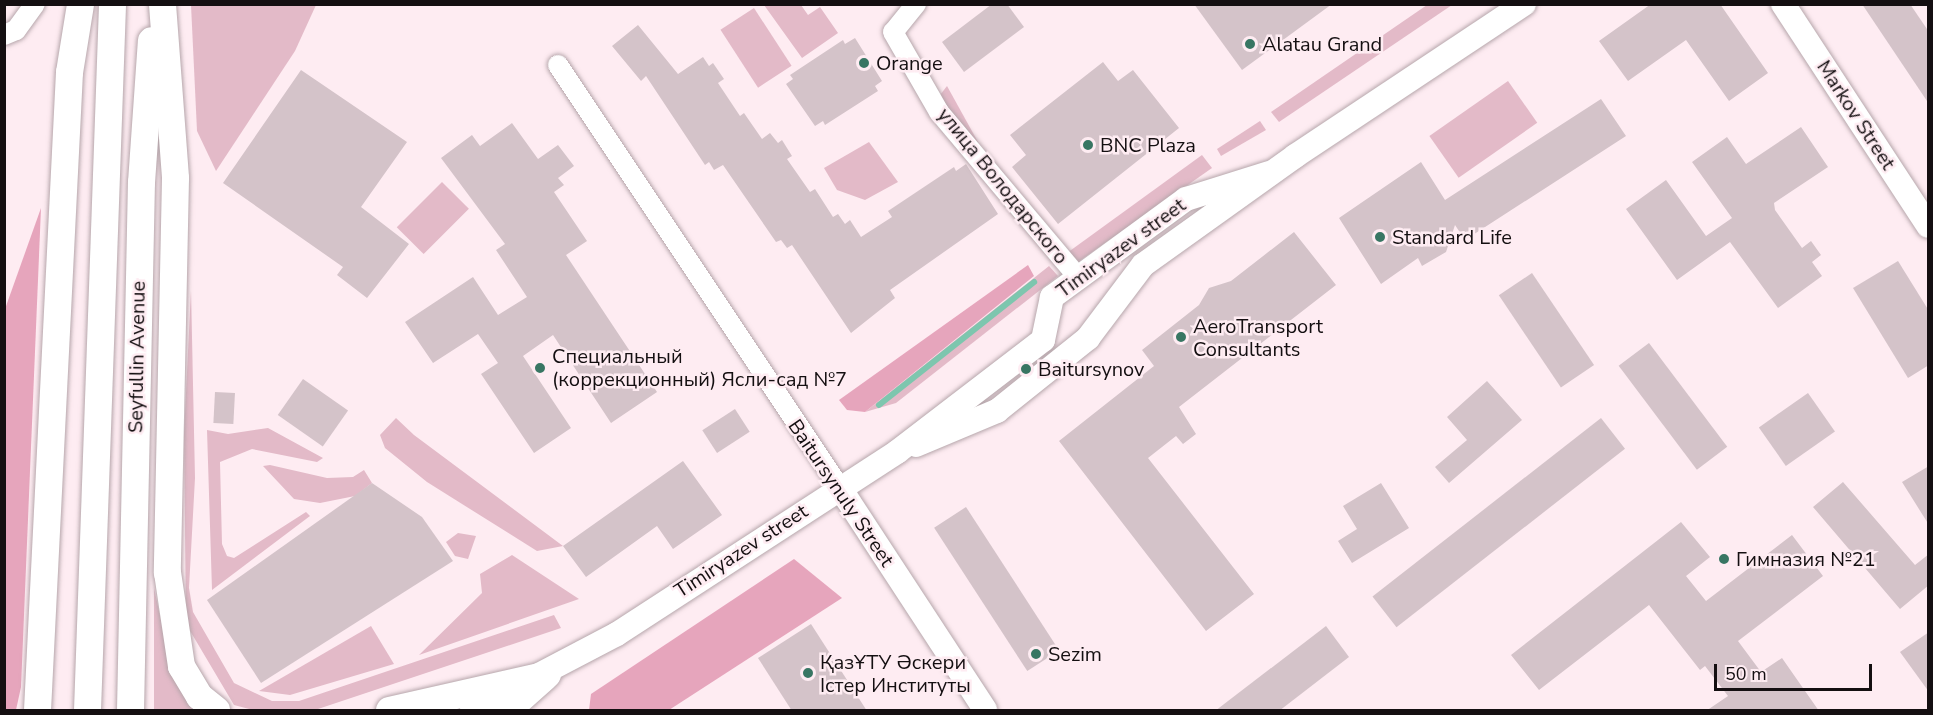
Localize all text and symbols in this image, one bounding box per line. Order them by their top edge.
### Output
place label: Alatau Grand [1262,32,1382,56]
marker: Alatau Grand [1243,37,1257,51]
place label: Orange [876,51,943,75]
marker: Orange [857,56,871,70]
street label: Markov Street [1812,56,1900,174]
street label: улица Володарского [933,103,1073,269]
place label: BNC Plaza [1100,133,1196,157]
marker: BNC Plaza [1081,138,1095,152]
street label: Timiryazev street [1052,193,1190,303]
place label: Standard Life [1392,225,1512,249]
marker: Standard Life [1373,230,1387,244]
street label: Seyfullin Avenue [124,281,150,433]
place label: AeroTransport Consultants [1193,314,1323,361]
marker: AeroTransport Consultants [1174,330,1188,344]
place label: Специальный (коррекционный) Ясли-сад №7 [552,344,847,391]
place label: Baitursynov [1038,357,1144,381]
marker: Специальный (коррекционный) Ясли-сад №7 [533,361,547,375]
marker: Baitursynov [1019,362,1033,376]
street label: Baitursynuly Street [783,415,899,571]
street label: Timiryazev street [670,499,812,603]
place label: Гимназия №21 [1736,547,1876,571]
marker: Гимназия №21 [1717,552,1731,566]
place label: Sezim [1048,642,1102,666]
marker: Sezim [1029,647,1043,661]
place label: ҚазҰТУ Әскери Істер Институты [820,650,971,697]
scale bar [1717,652,1874,690]
text: 50 m [1725,662,1767,686]
marker: ҚазҰТУ Әскери Істер Институты [801,666,815,680]

